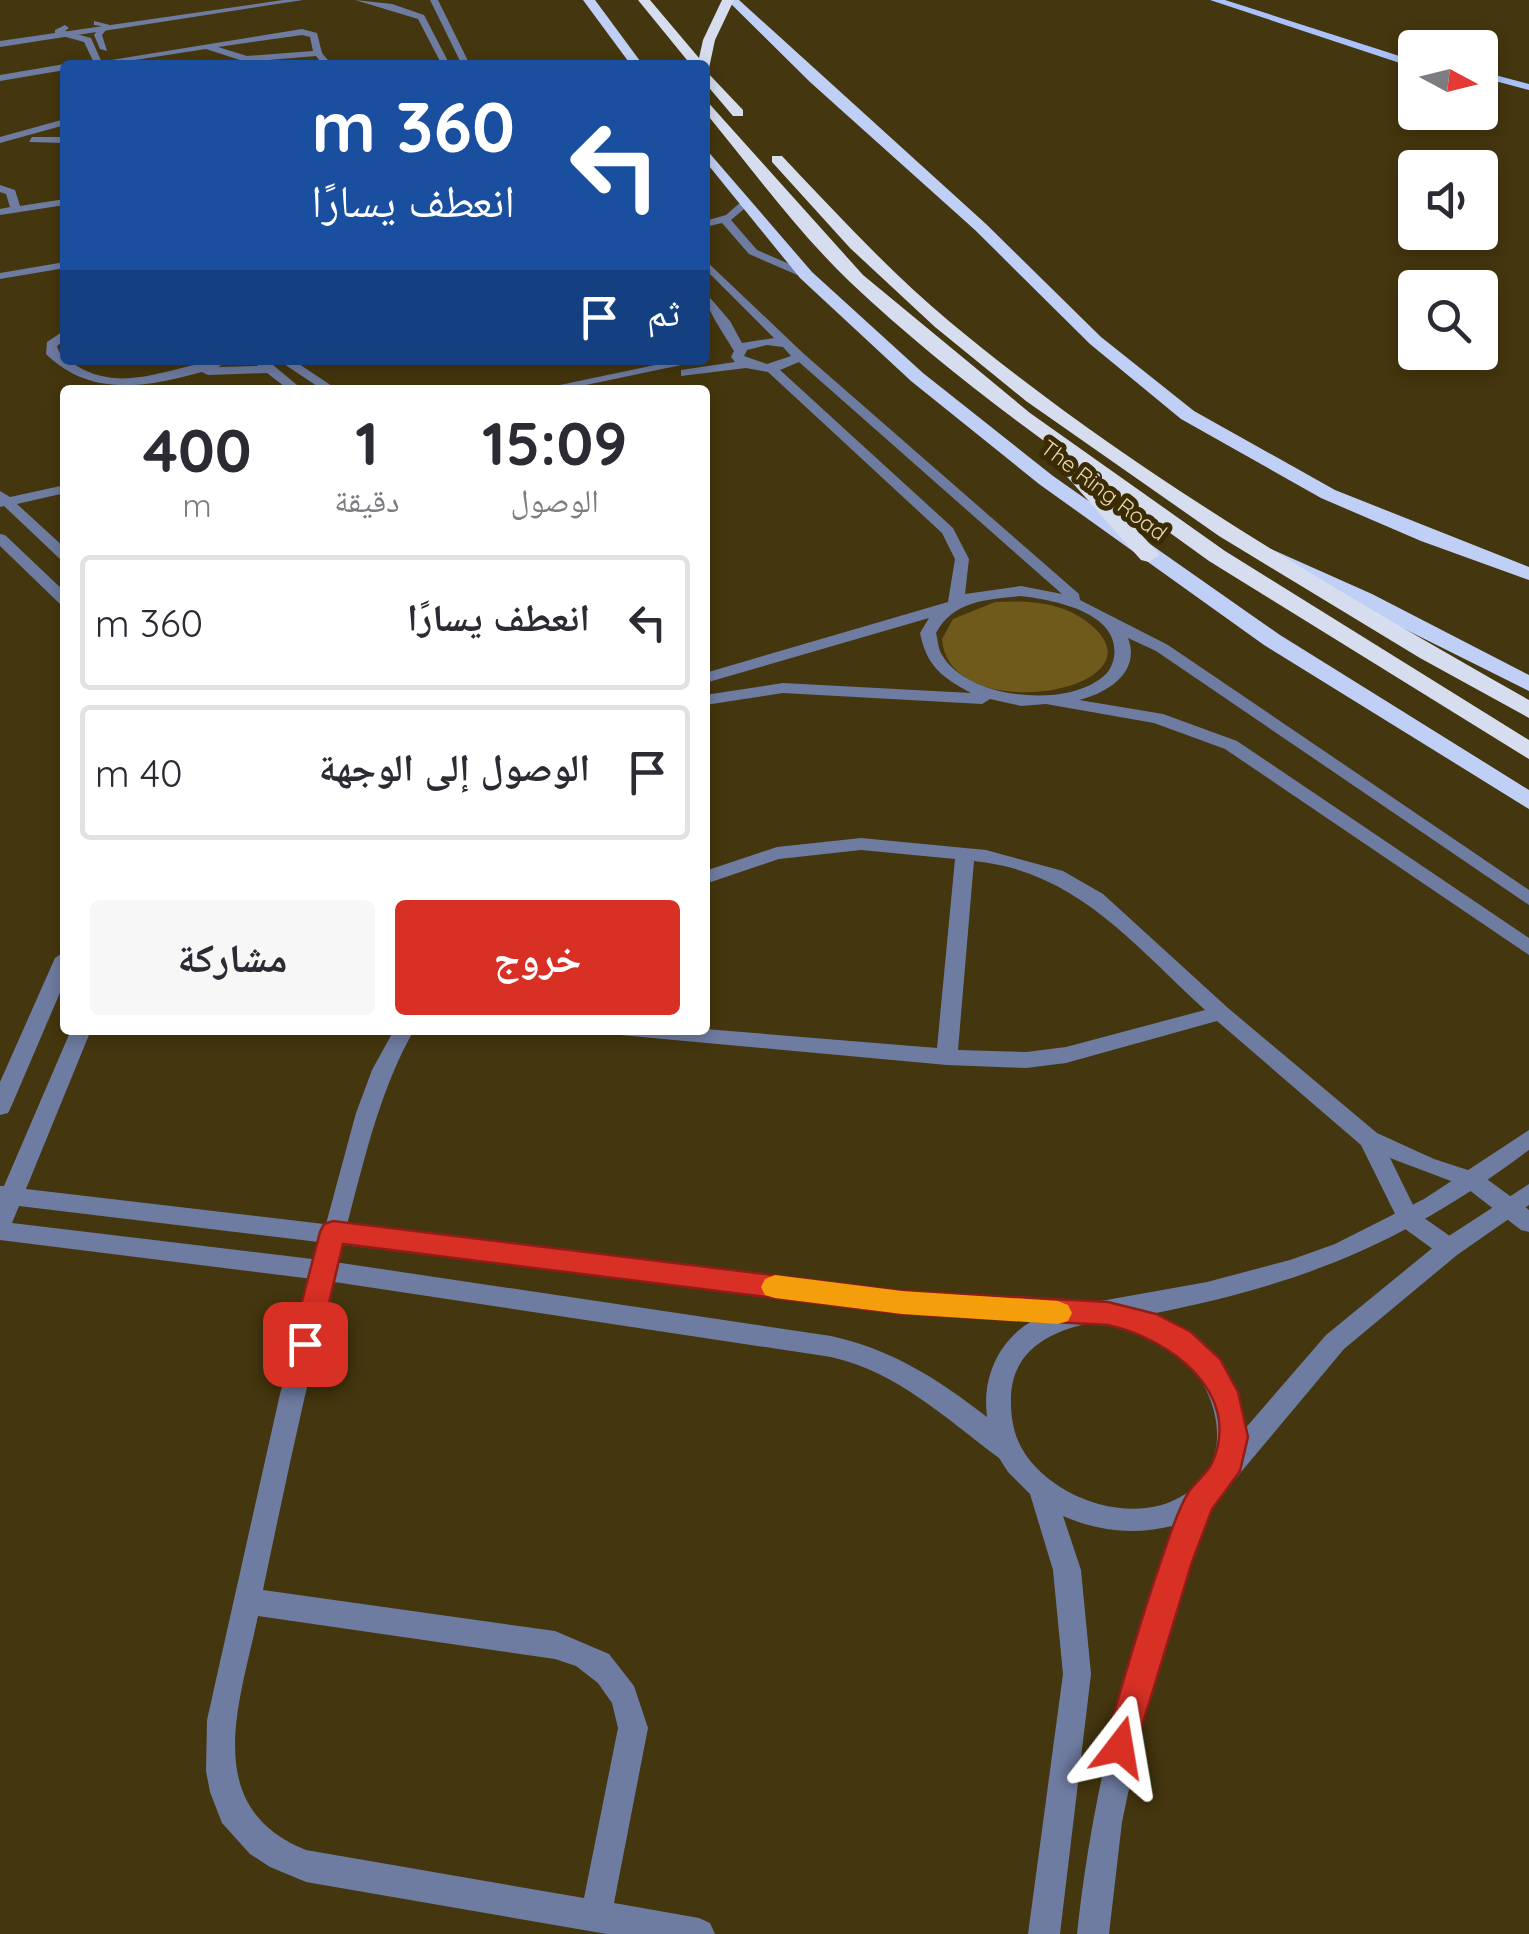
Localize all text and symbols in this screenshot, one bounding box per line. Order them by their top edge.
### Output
north arrow [1398,30,1498,130]
map controls [1398,30,1498,370]
text: 360 m [312,82,515,170]
icon: left [550,100,680,230]
button: sound [1398,150,1498,250]
text: انعطف يسارًا [311,172,515,228]
button: search [1398,270,1498,370]
text: ثم [647,288,680,336]
icon: arrive [572,290,627,345]
text: 1 [355,405,379,480]
text: 15:09 [482,405,627,480]
text: 400 [143,412,252,487]
street label: The Ring Road [1035,433,1173,547]
text: دقيقة [334,480,399,520]
text: الوصول [510,480,599,520]
text: m [183,485,212,525]
text: انعطف يسارًا [407,593,590,641]
icon: left [620,595,675,650]
text: 360 m [95,599,203,647]
text: الوصول إلى الوجهة [319,743,590,791]
icon: arrive [620,745,675,800]
text: 40 m [95,749,183,797]
button: مشاركة [90,900,375,1015]
button: خروج [395,900,680,1015]
pin [263,1302,348,1387]
icon: arrive [278,1317,333,1372]
position arrow [1068,1695,1172,1799]

